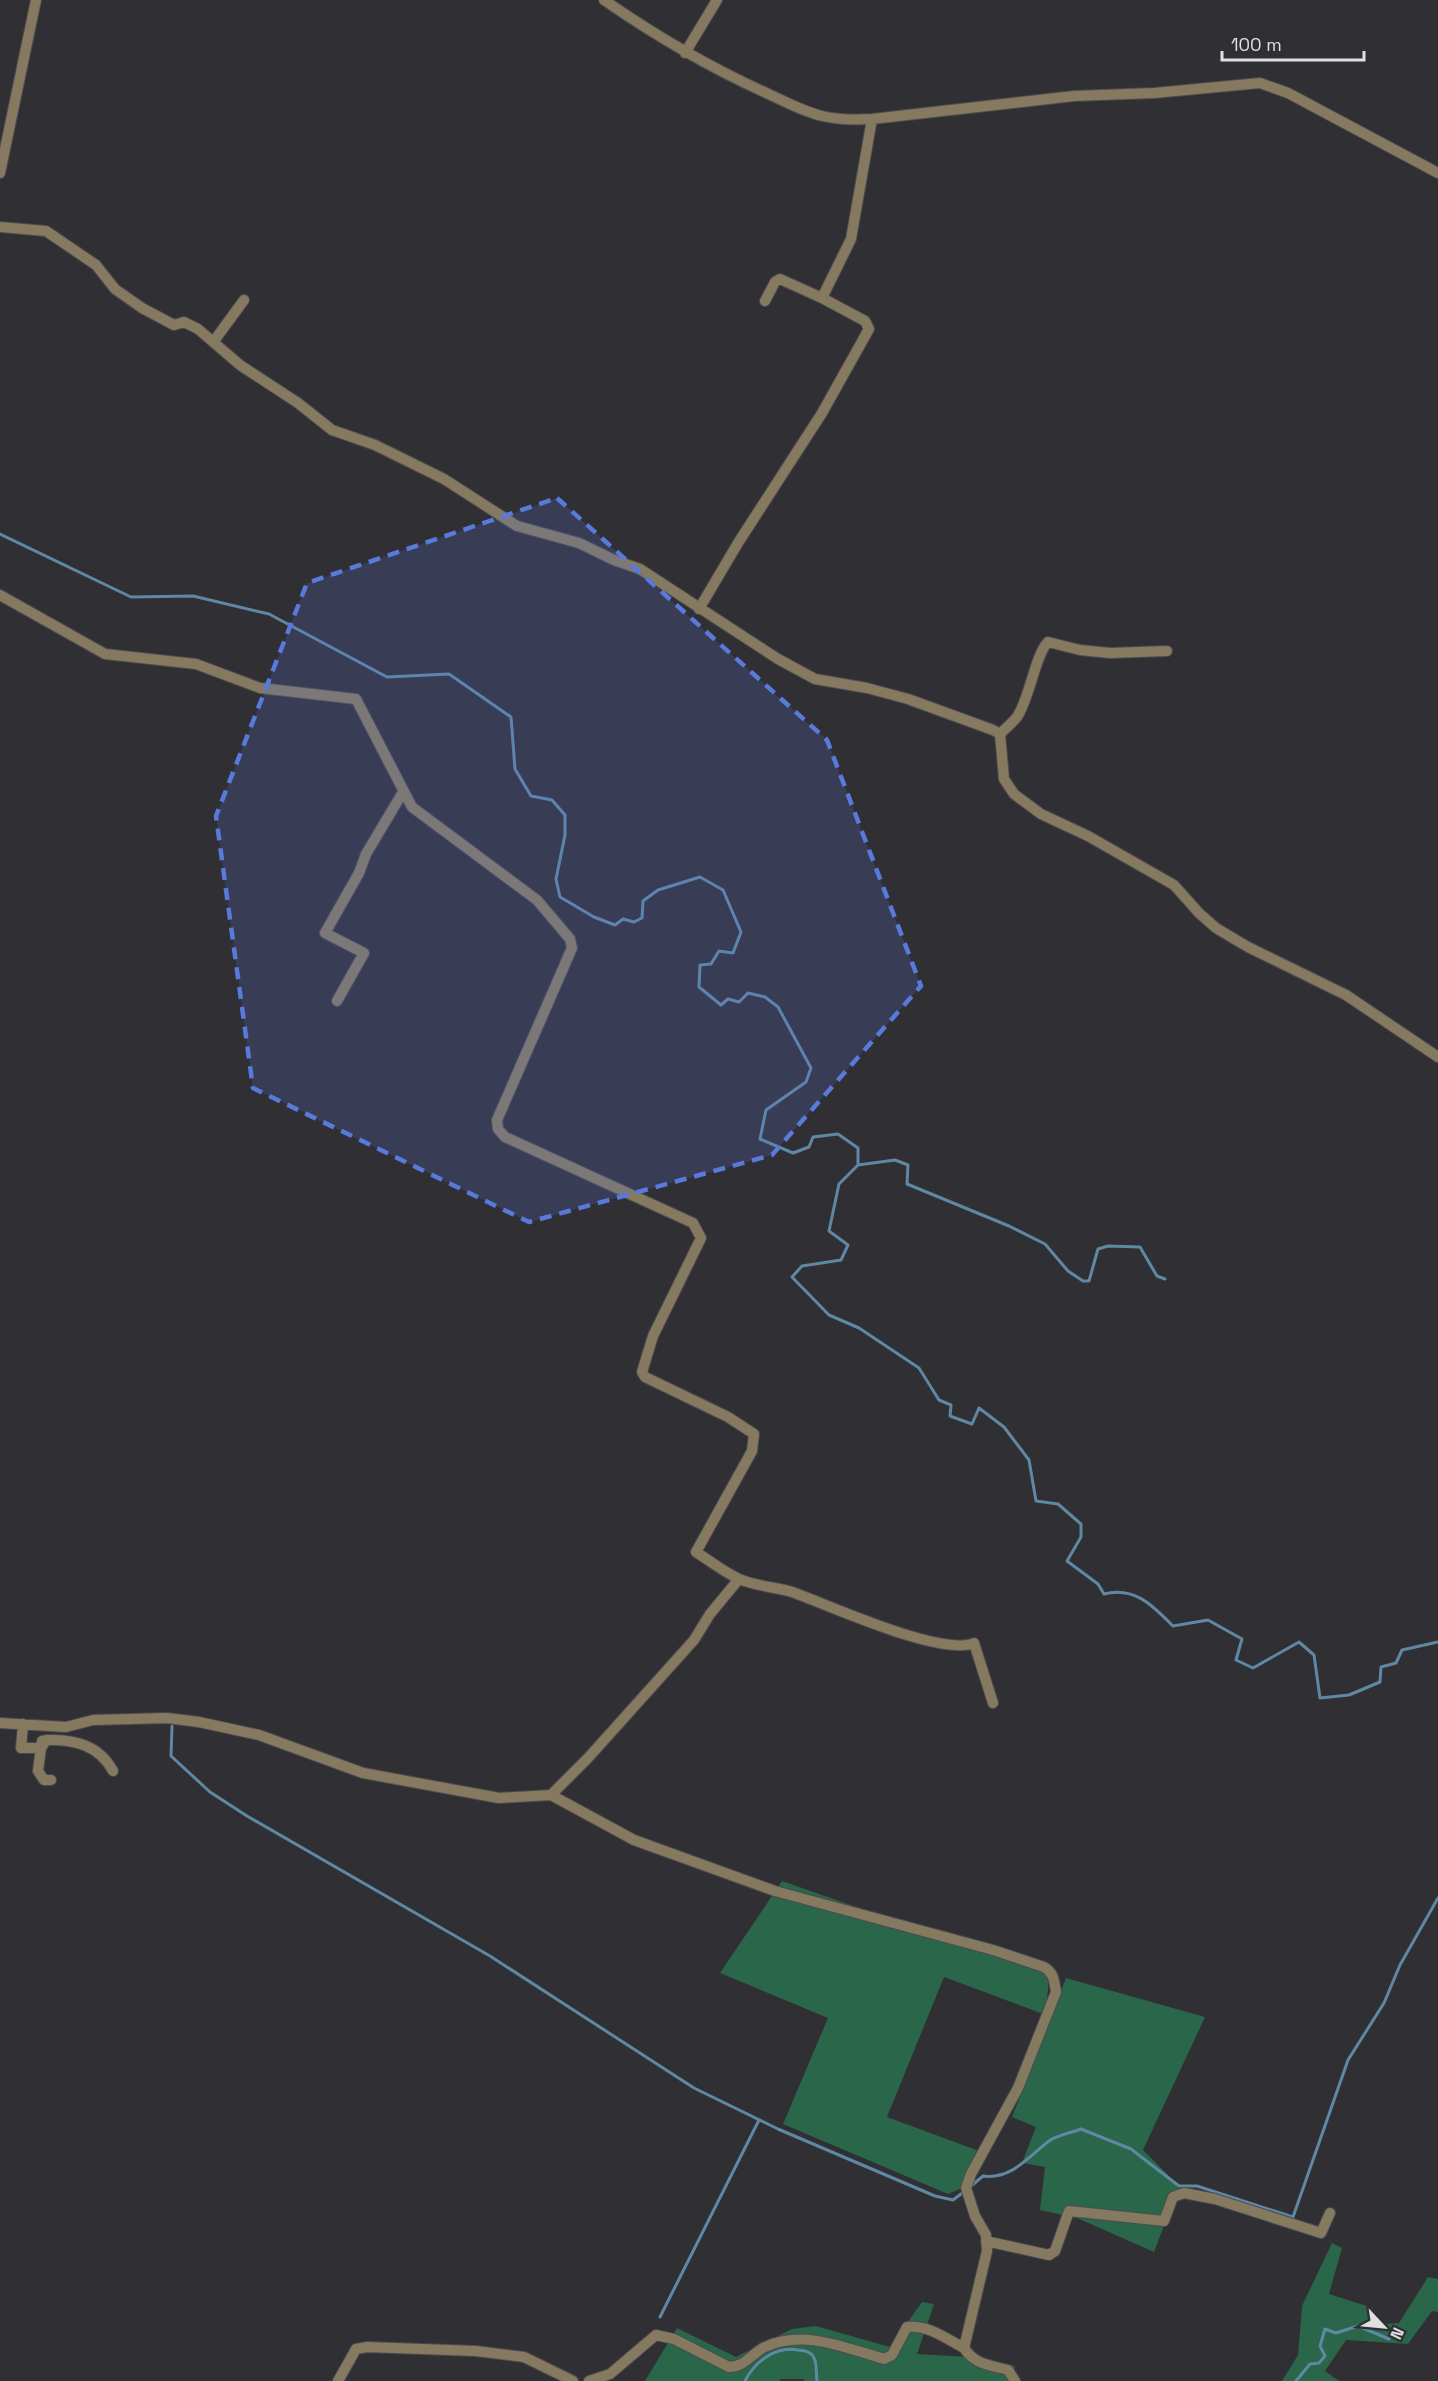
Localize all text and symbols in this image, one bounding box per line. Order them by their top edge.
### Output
scale bar [1222,24,1364,62]
text: 100 m [1231,33,1282,56]
north arrow [1354,2297,1414,2357]
text: N [1385,2324,1409,2343]

